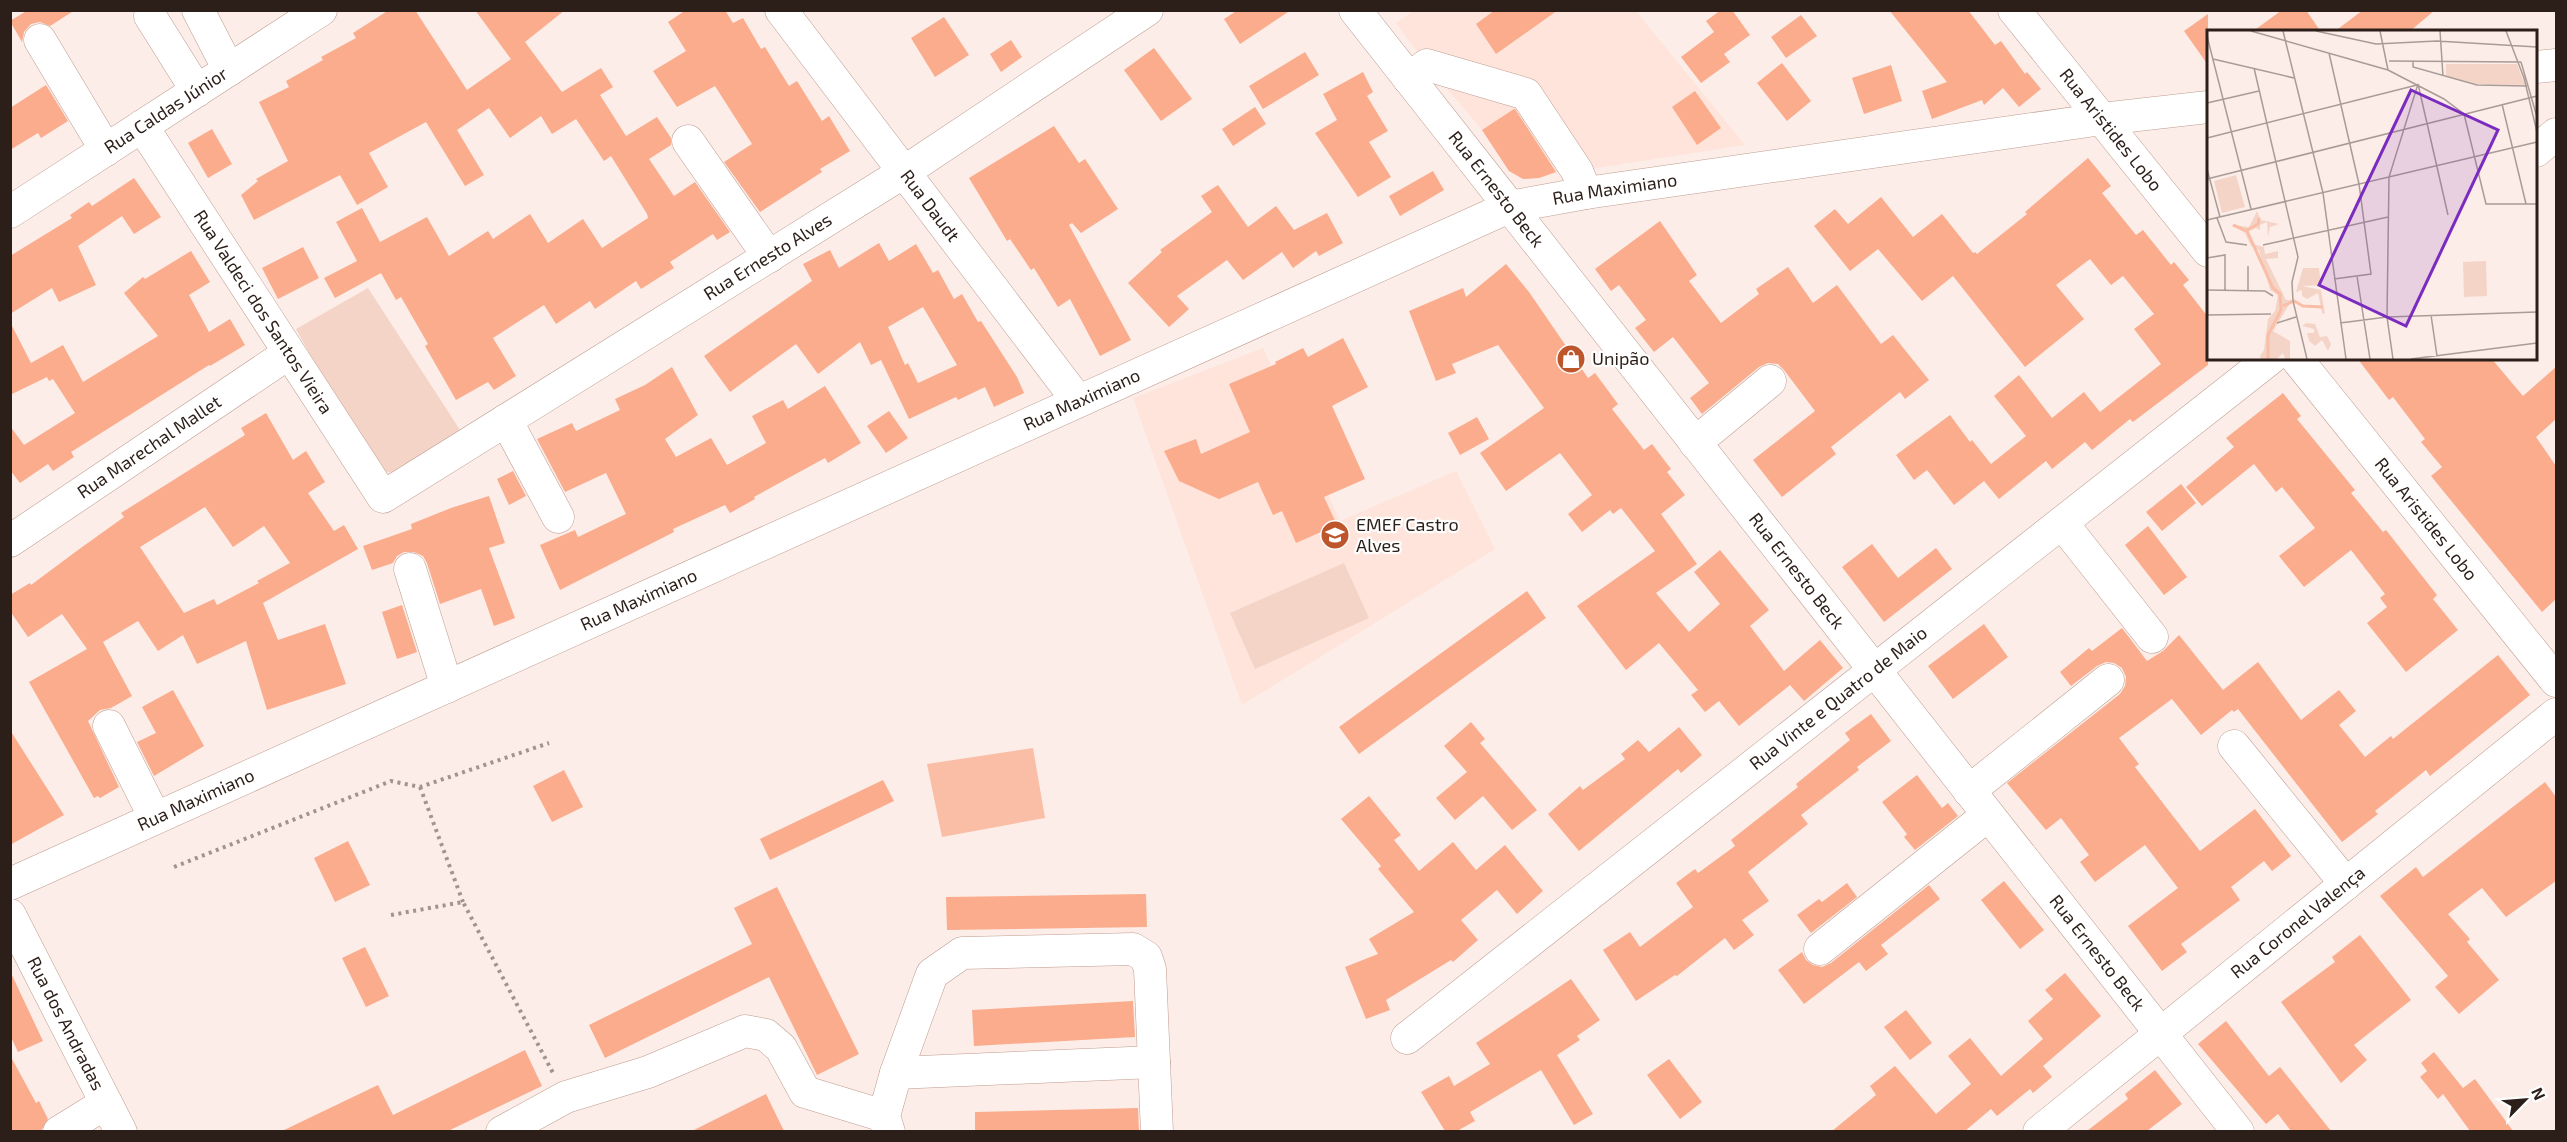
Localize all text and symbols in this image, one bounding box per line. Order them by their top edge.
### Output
inset map [2207,30,2537,360]
street label: Rua Caldas Júnior [100,62,231,158]
street label: Rua Aristides Lobo [2055,63,2167,195]
street label: Rua Ernesto Beck [1444,126,1549,251]
street label: Rua Daudt [896,165,965,246]
street label: Rua Maximiano [1550,168,1678,209]
street label: Rua Valdeci dos Santos Vieira [190,206,338,418]
street label: Rua Ernesto Alves [699,208,836,304]
shop icon: Unipão [1555,343,1587,375]
place label: Unipão [1592,347,1649,369]
street label: Rua Maximiano [1019,363,1143,435]
street label: Rua Marechal Mallet [73,390,225,503]
street label: Rua Aristides Lobo [2371,453,2483,584]
street label: Rua Ernesto Beck [1745,508,1850,633]
place label: EMEF Castro Alves [1356,513,1459,556]
school or university icon: EMEF Castro Alves [1319,519,1351,551]
street label: Rua Maximiano [577,563,700,635]
street label: Rua Vinte e Quatro de Maio [1745,621,1931,774]
street label: Rua Maximiano [134,763,257,835]
street label: Rua Coronel Valença [2226,861,2369,983]
street label: Rua Ernesto Beck [2045,890,2150,1015]
street label: Rua dos Andradas [23,953,110,1094]
north arrow [2495,1070,2555,1130]
text: N [2528,1084,2550,1103]

